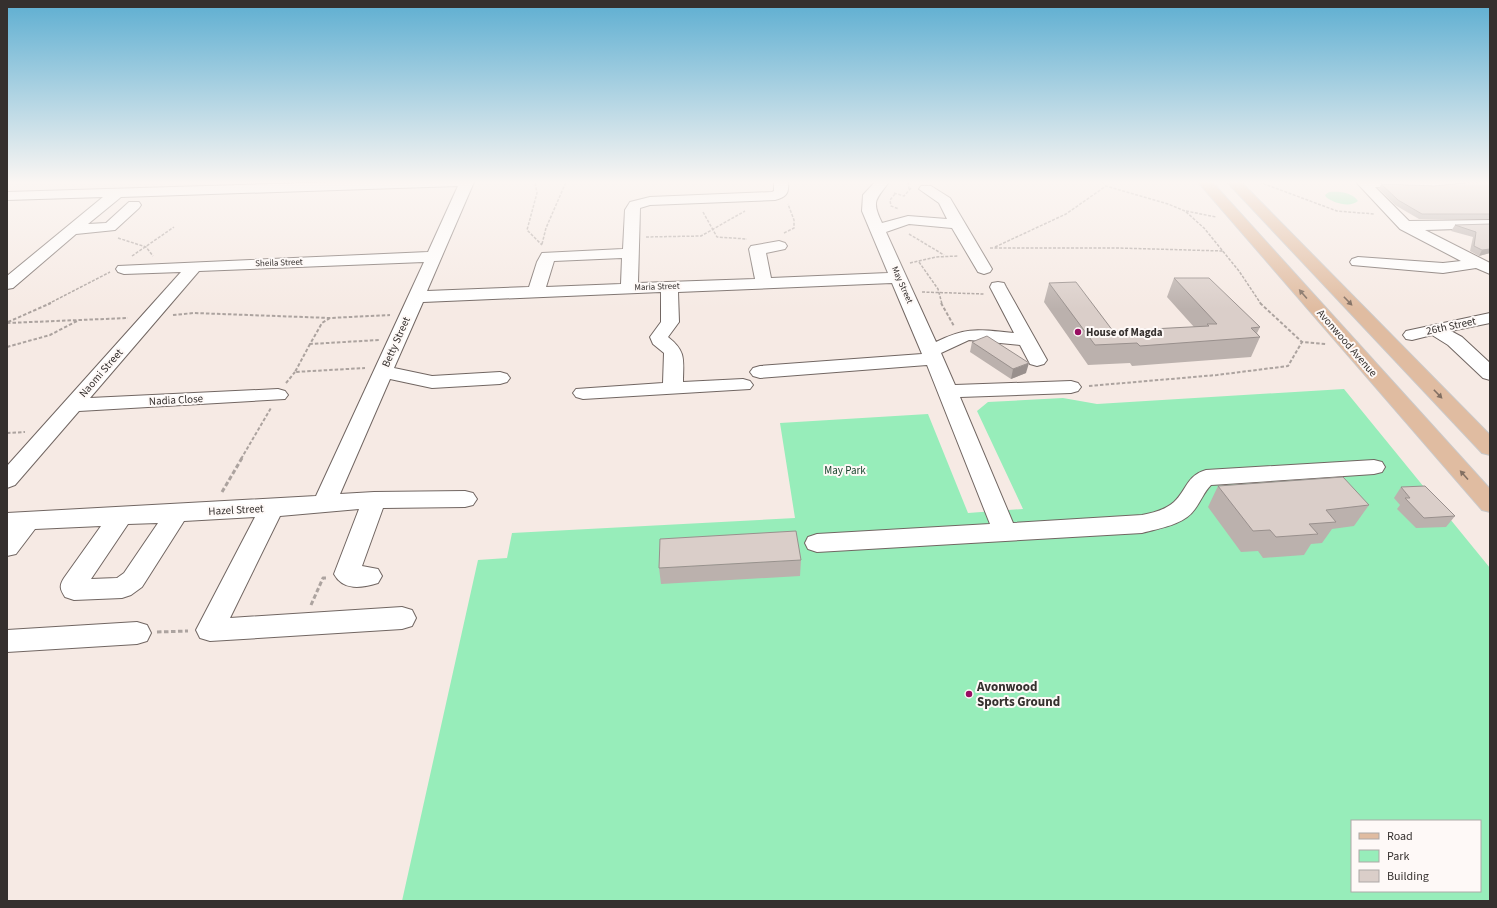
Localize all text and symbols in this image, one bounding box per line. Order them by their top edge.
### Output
street label: Sheila Street [255,256,303,270]
street label: May Street [888,264,916,306]
street label: Maria Street [634,280,680,294]
one-way arrow [1299,289,1308,299]
one-way arrow [1344,295,1353,306]
street label: Avonwood Avenue [1313,306,1381,380]
street label: 26th Street [1425,313,1477,339]
street label: Betty Street [378,314,414,370]
place label: House of Magda [1086,325,1163,340]
marker: House of Magda [1073,327,1083,337]
street label: Naomi Street [76,345,127,401]
one-way arrow [1434,389,1443,399]
street label: Nadia Close [148,391,204,409]
park label: May Park [824,463,866,478]
one-way arrow [1459,470,1469,480]
street label: Hazel Street [208,501,264,519]
place label: Avonwood Sports Ground [976,678,1060,711]
marker: Avonwood Sports Ground [964,689,974,699]
legend [1351,820,1481,892]
text: Road [1387,828,1413,845]
text: Park [1387,848,1409,865]
text: Building [1387,868,1429,885]

